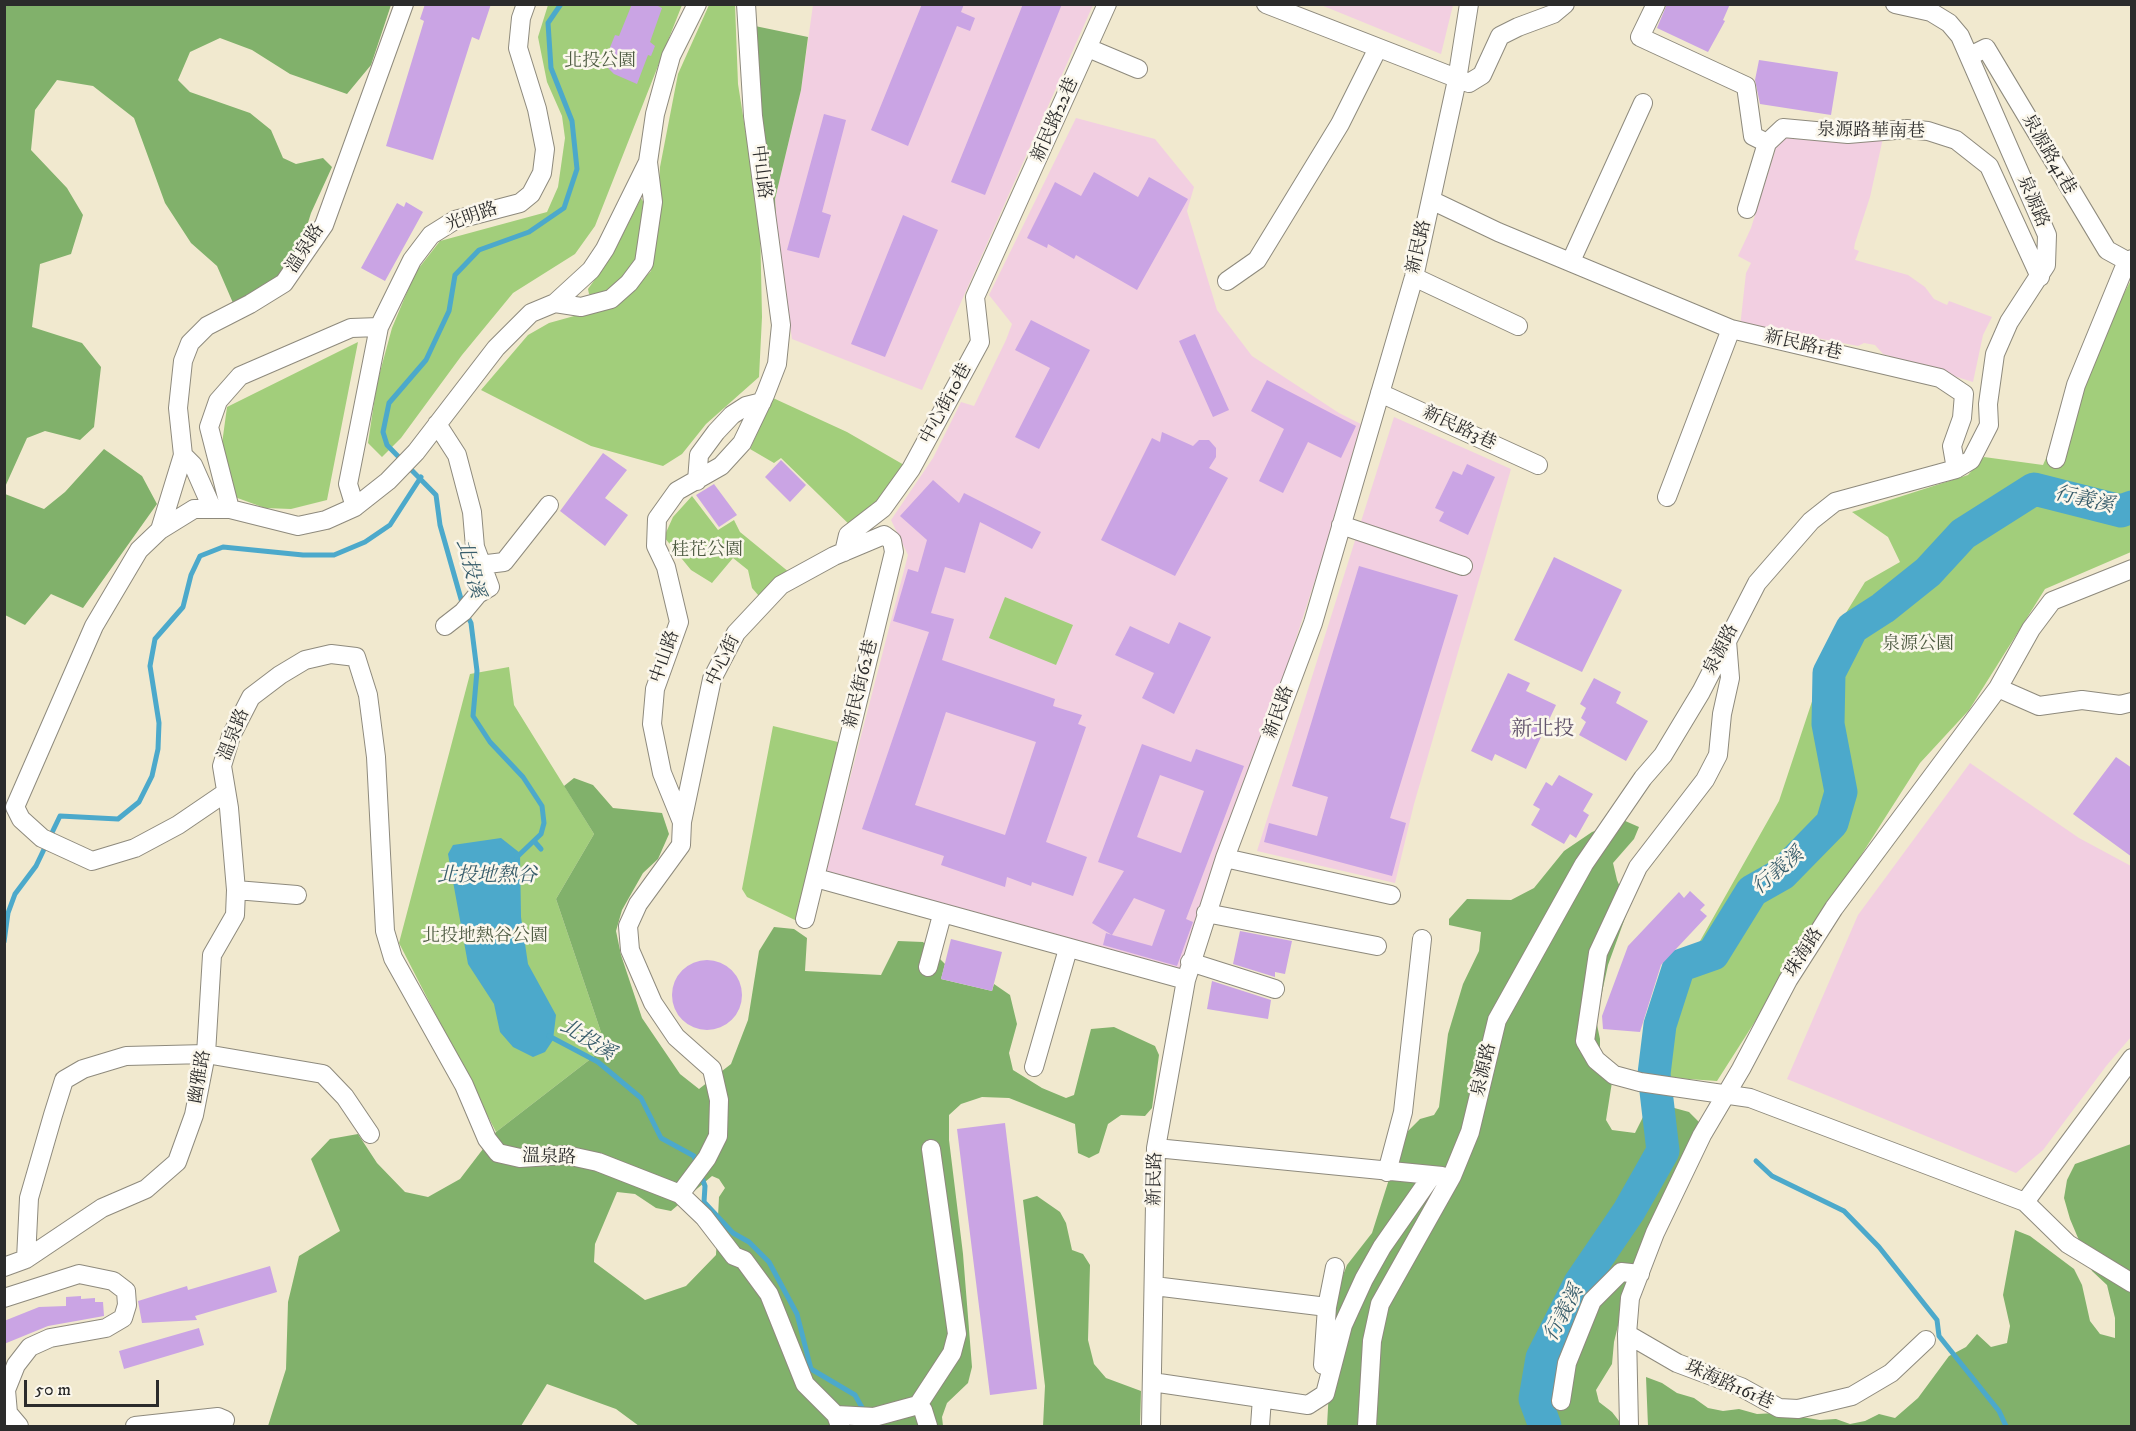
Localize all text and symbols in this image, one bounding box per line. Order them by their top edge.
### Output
park label: 北投公園 [564,51,636,73]
street label: 新民路22巷 [1028,75,1084,165]
street label: 泉源路41巷 [2016,111,2080,199]
street label: 泉源路華南巷 [1817,120,1925,144]
street label: 中山路 [746,144,774,200]
street label: 泉源路 [2012,173,2052,231]
street label: 光明路 [443,199,501,237]
street label: 新民路 [1403,218,1437,276]
street label: 溫泉路 [282,220,330,278]
street label: 新民路1巷 [1762,327,1844,365]
street label: 中心街10巷 [917,360,977,448]
street label: 新民路3巷 [1419,403,1499,455]
water label: 行義溪 [2052,483,2116,519]
water label: 北投溪 [450,537,488,601]
park label: 桂花公園 [671,540,743,562]
street label: 泉源路 [1700,621,1744,679]
street label: 中山路 [647,628,685,686]
street label: 中心街 [702,632,746,690]
park label: 泉源公園 [1882,634,1954,656]
street label: 新民街62巷 [841,638,883,730]
street label: 新民路 [1261,683,1299,741]
street label: 溫泉路 [215,706,255,764]
district label: 新北投 [1512,718,1574,744]
water label: 行義溪 [1748,844,1810,900]
water label: 北投地熱谷 [437,865,537,889]
street label: 珠海路 [1781,924,1829,982]
park label: 北投地熱谷公園 [422,926,548,948]
water label: 北投溪 [555,1015,619,1067]
street label: 泉源路 [1468,1041,1502,1099]
street label: 幽雅路 [186,1049,216,1105]
street label: 溫泉路 [522,1146,576,1170]
street label: 新民路 [1145,1152,1167,1206]
water label: 行義溪 [1540,1282,1590,1346]
street label: 珠海路161巷 [1681,1357,1777,1415]
scale bar [27,1368,162,1406]
text: 50 m [35,1379,71,1401]

